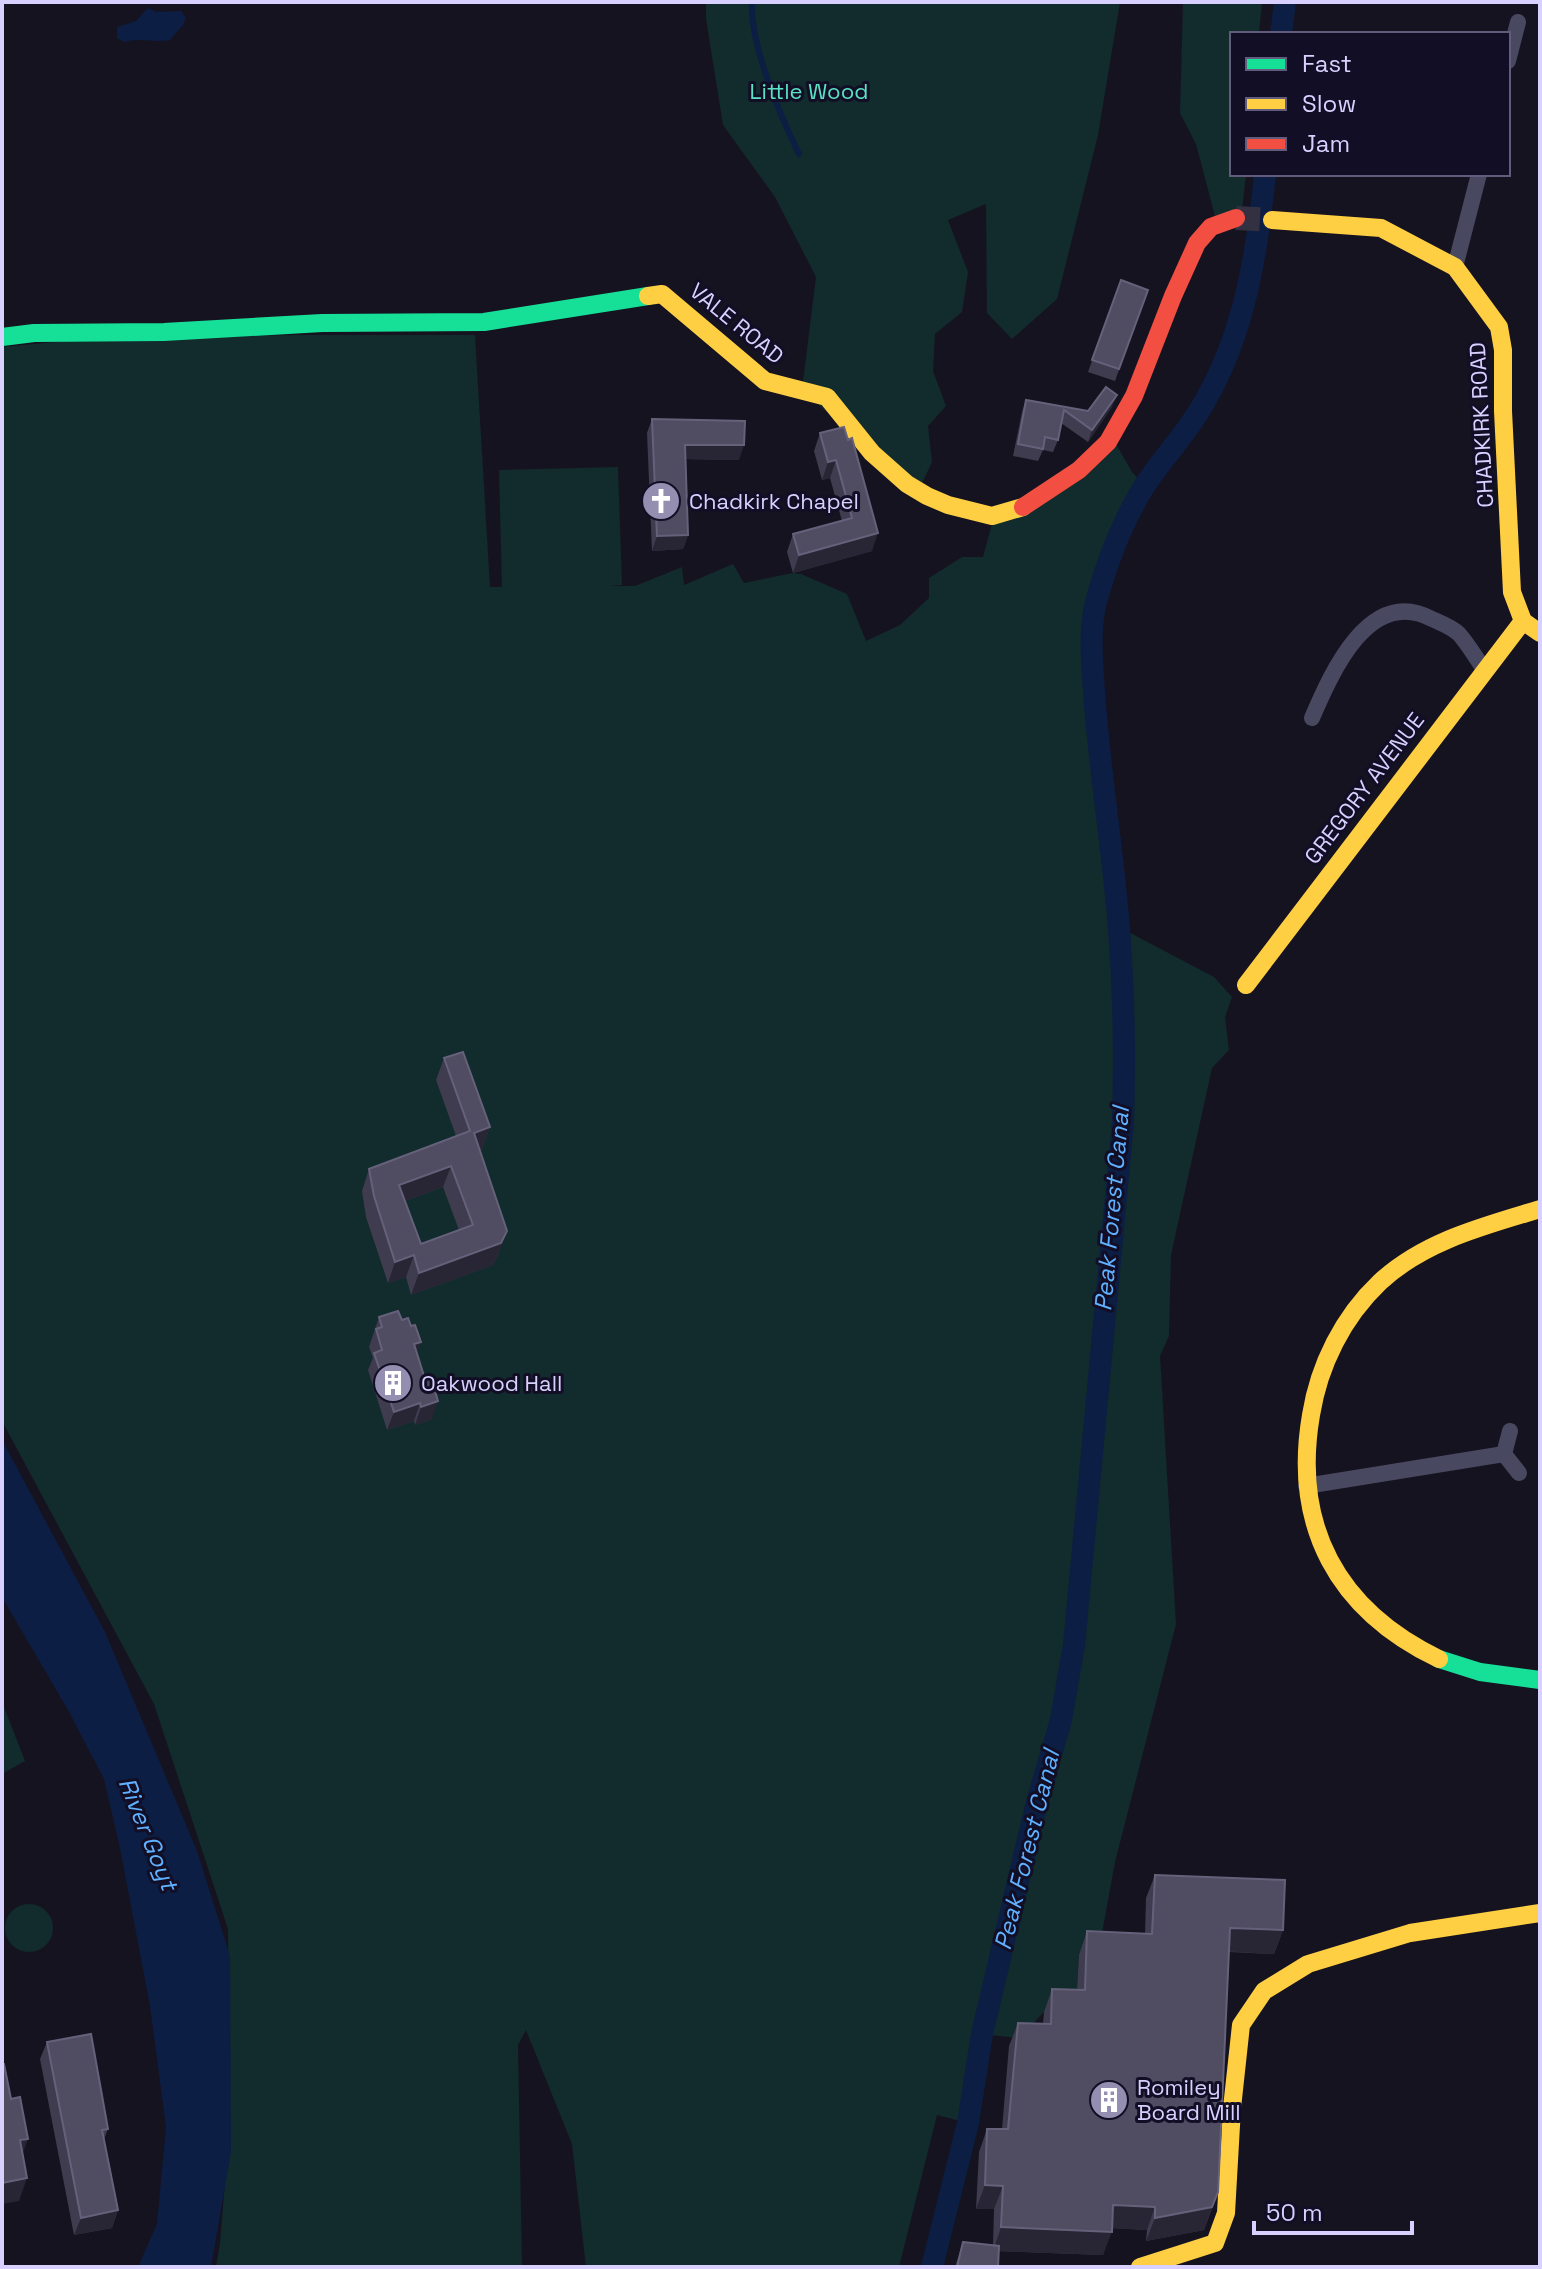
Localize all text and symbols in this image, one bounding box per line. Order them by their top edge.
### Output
legend [1230,32,1510,176]
text: Fast [1302,48,1352,79]
park label: Little Wood [750,77,868,105]
text: Slow [1302,88,1356,119]
text: Jam [1302,128,1350,159]
street label: VALE ROAD [684,276,790,370]
street label: CHADKIRK ROAD [1463,342,1499,508]
church icon: Chadkirk Chapel [640,480,682,522]
place label: Chadkirk Chapel [689,487,859,515]
street label: GREGORY AVENUE [1298,707,1430,869]
water label: Peak Forest Canal [1087,1103,1136,1312]
building icon: Oakwood Hall [372,1362,414,1404]
place label: Oakwood Hall [421,1369,563,1397]
water label: Peak Forest Canal [987,1744,1067,1953]
water label: River Goyt [112,1773,186,1897]
place label: Romiley Board Mill [1137,2073,1241,2126]
building icon: Romiley Board Mill [1088,2079,1130,2121]
scale bar [1254,2185,1412,2235]
text: 50 m [1266,2197,1323,2228]

